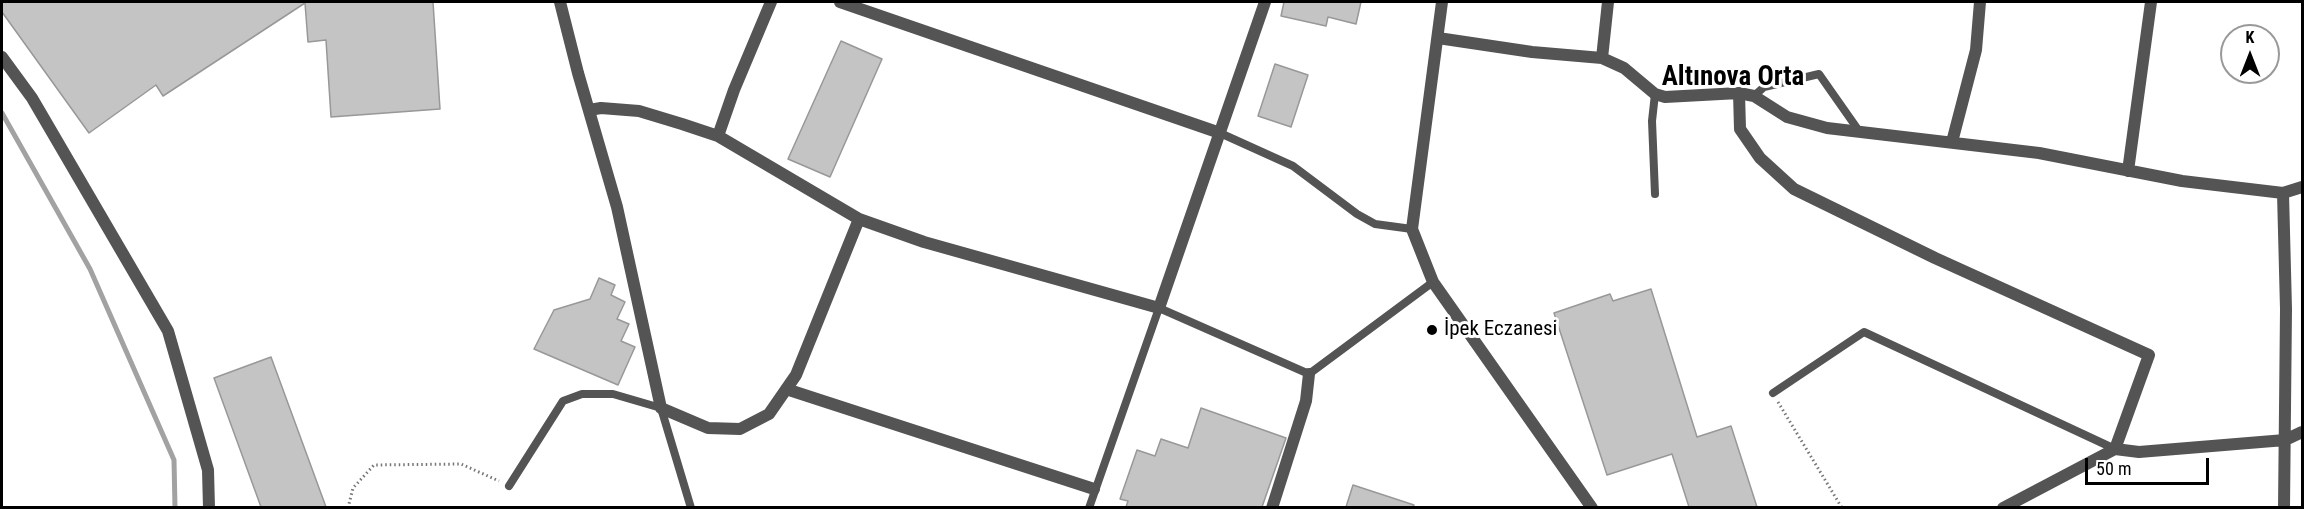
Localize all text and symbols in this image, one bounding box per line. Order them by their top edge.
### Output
north arrow [2220,24,2280,84]
text: K [2246,28,2254,47]
district label: Altınova Orta [1662,62,1804,94]
place label: İpek Eczanesi [1444,317,1557,343]
marker: İpek Eczanesi [1425,323,1439,337]
scale bar [2088,446,2212,484]
text: 50 m [2096,458,2131,479]

